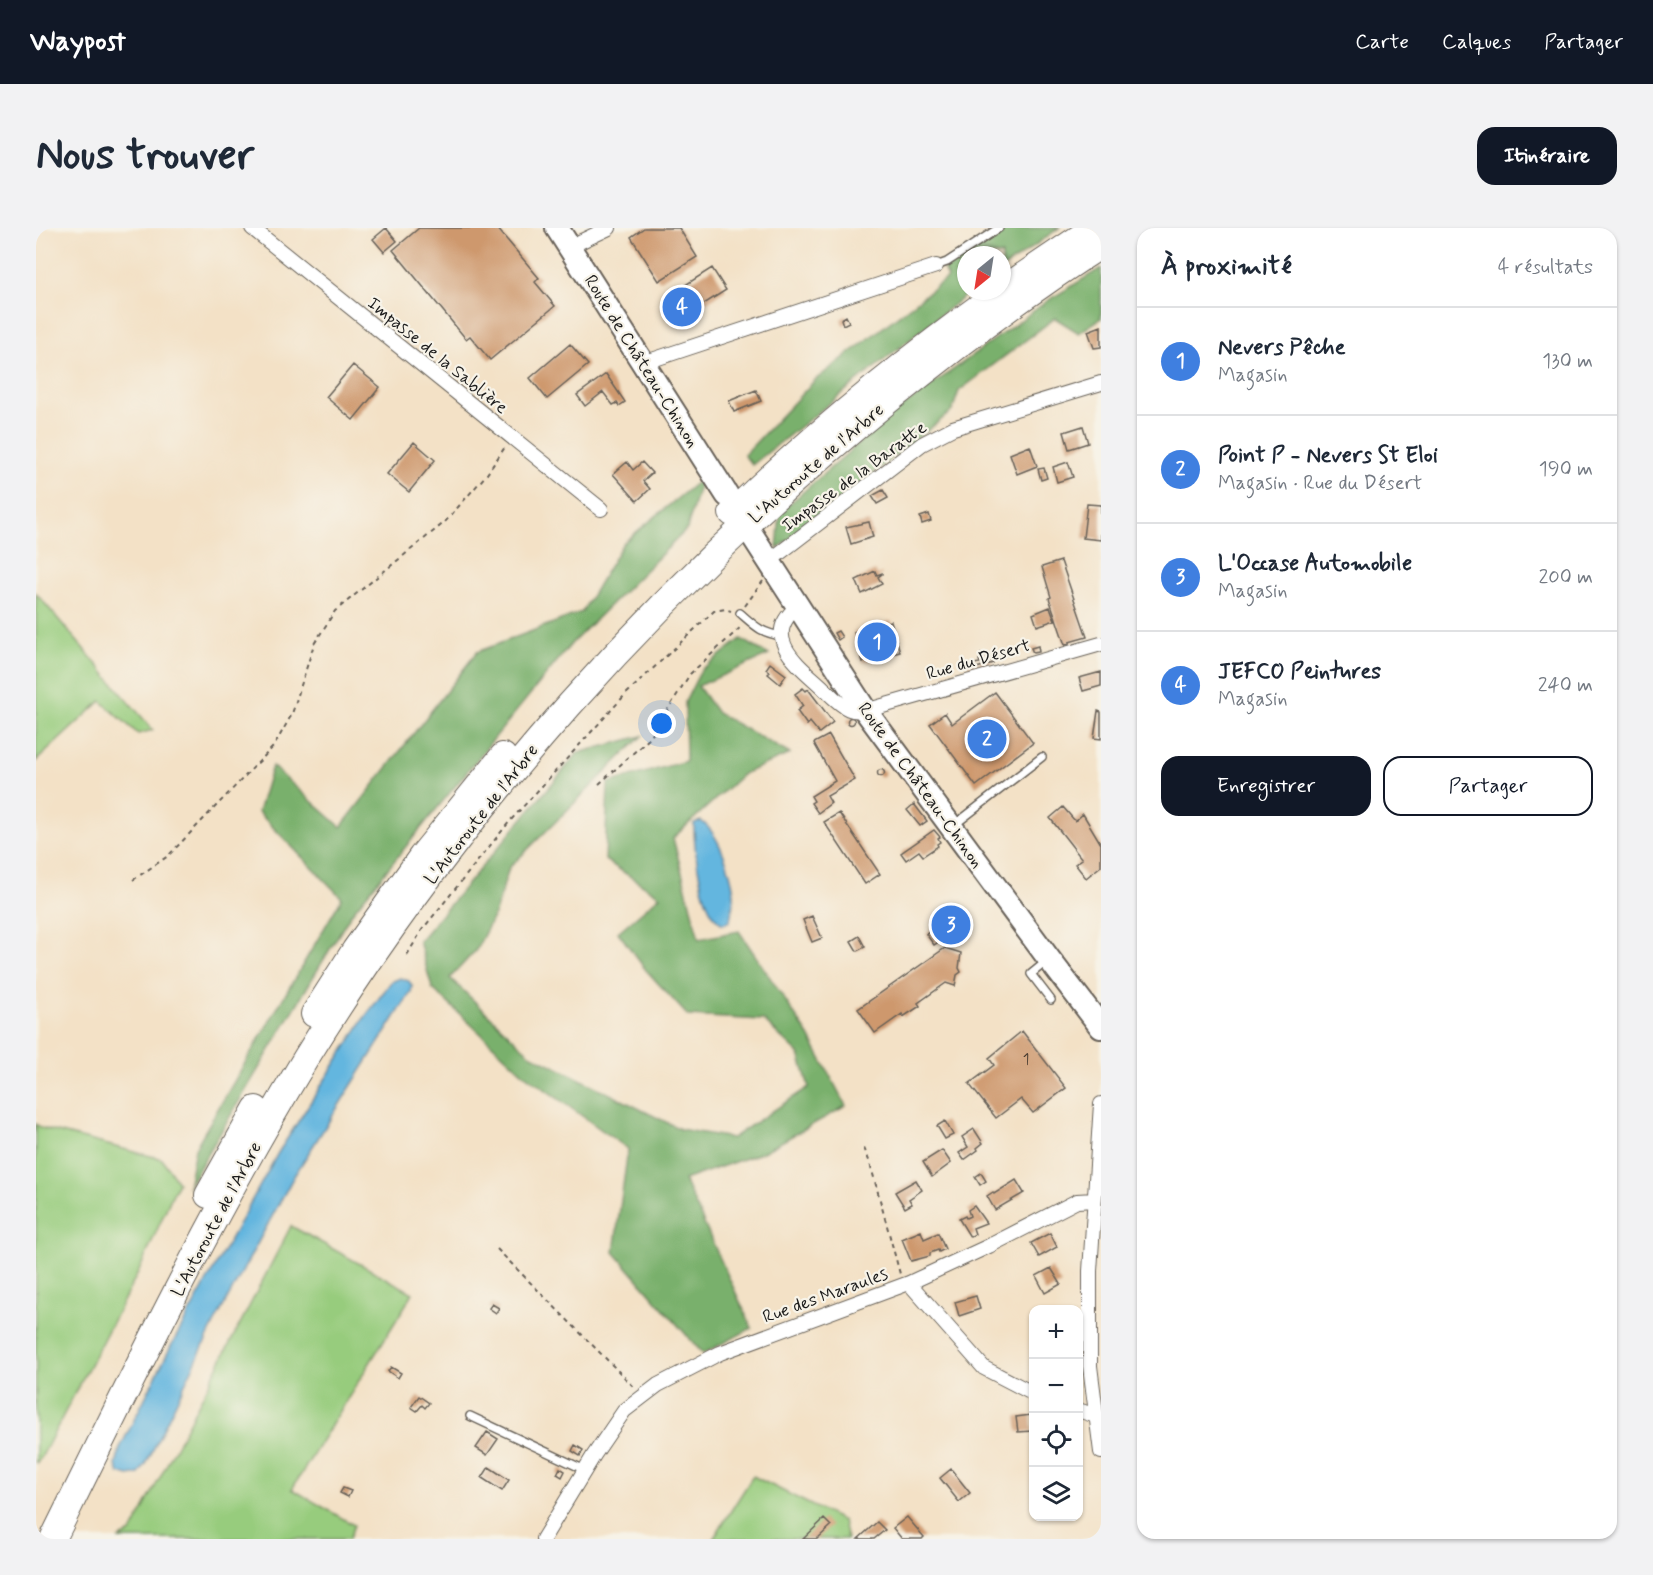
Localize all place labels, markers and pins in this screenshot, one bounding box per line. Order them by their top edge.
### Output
pin: 4 [662,284,702,329]
pin: 1 [858,620,896,664]
pin: 2 [968,716,1006,762]
pin: 3 [932,902,970,948]

